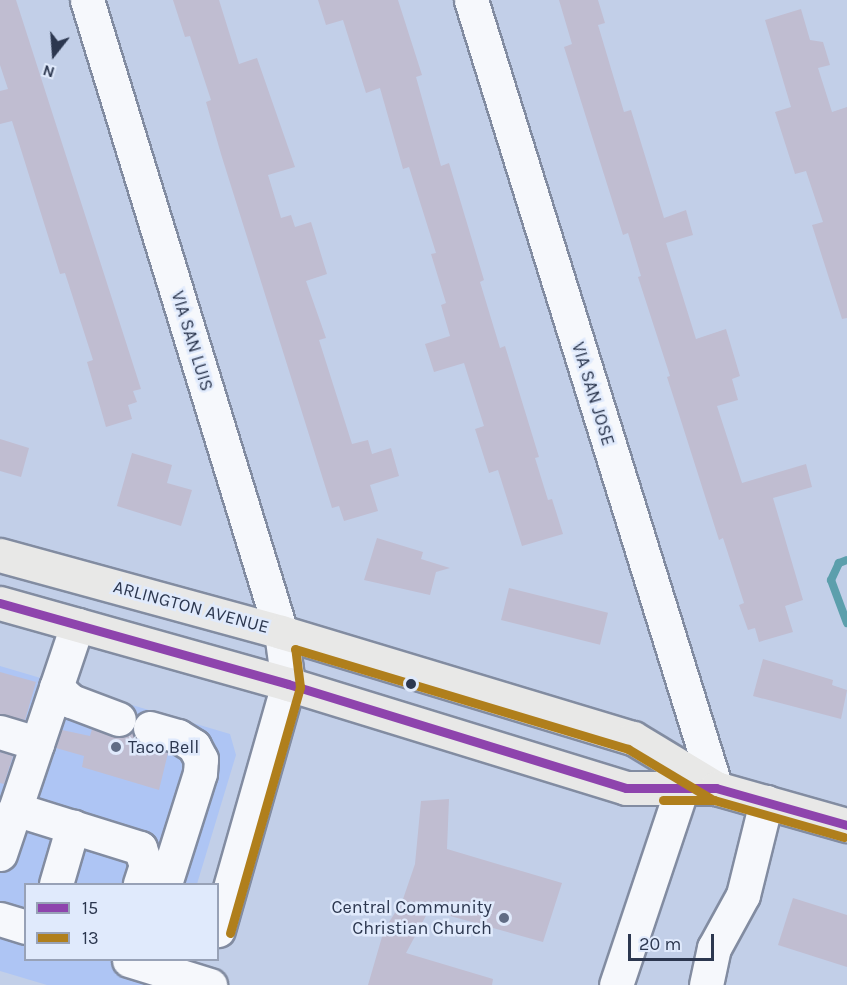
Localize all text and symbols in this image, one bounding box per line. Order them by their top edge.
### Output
north arrow [24,24,84,84]
text: N [40,61,57,82]
street label: VIA SAN LUIS [167,288,217,394]
street label: VIA SAN JOSE [567,339,619,449]
street label: ARLINGTON AVENUE [111,576,271,638]
unlabelled marker [405,678,417,690]
place label: Taco Bell [128,736,199,758]
marker: Taco Bell [109,740,123,754]
legend [24,883,219,961]
text: 15 [82,897,98,919]
place label: Central Community Christian Church [332,897,492,940]
marker: Central Community Christian Church [497,911,511,925]
scale bar [631,922,716,960]
text: 13 [82,927,99,949]
text: 20 m [639,933,681,955]

